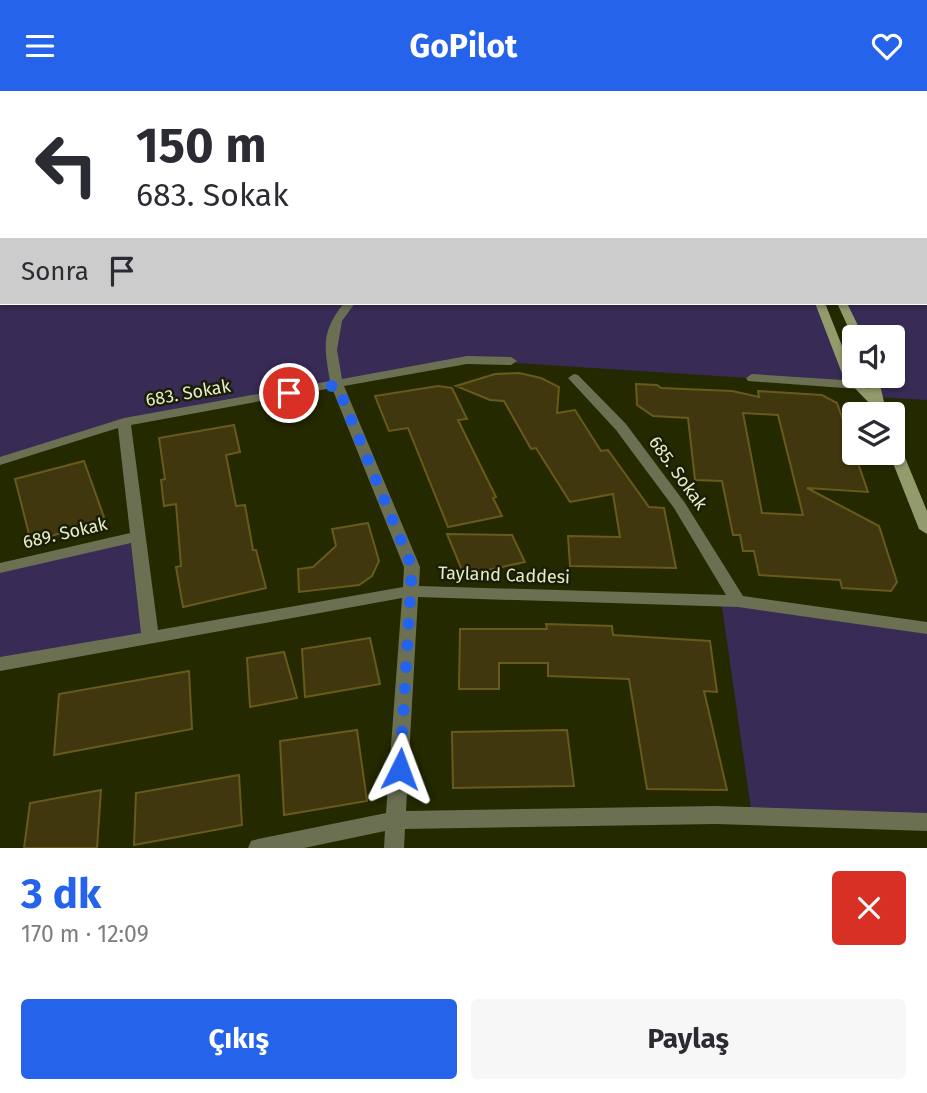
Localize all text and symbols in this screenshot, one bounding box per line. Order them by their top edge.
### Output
icon: menu [21,27,59,65]
text: GoPilot [410,27,517,65]
icon: heart [868,27,906,65]
text: 150 m [136,116,267,175]
icon: left [21,119,112,210]
text: 683. Sokak [136,176,289,214]
icon: arrive [103,252,141,290]
text: Sonra [21,256,89,287]
map controls [842,325,905,465]
button: sound [842,325,905,388]
pin [259,363,319,423]
icon: arrive [270,374,308,412]
street label: 683. Sokak [144,375,233,411]
button: layers [842,402,905,465]
street label: 685. Sokak [644,432,713,515]
street label: 689. Sokak [21,512,110,553]
street label: Tayland Caddesi [437,562,571,588]
position arrow [363,732,437,806]
text: 3 dk [21,869,101,919]
button: close [832,871,906,945]
text: 170 m · 12:09 [21,920,149,948]
button: Çıkış [21,999,457,1079]
button: Paylaş [471,999,906,1079]

